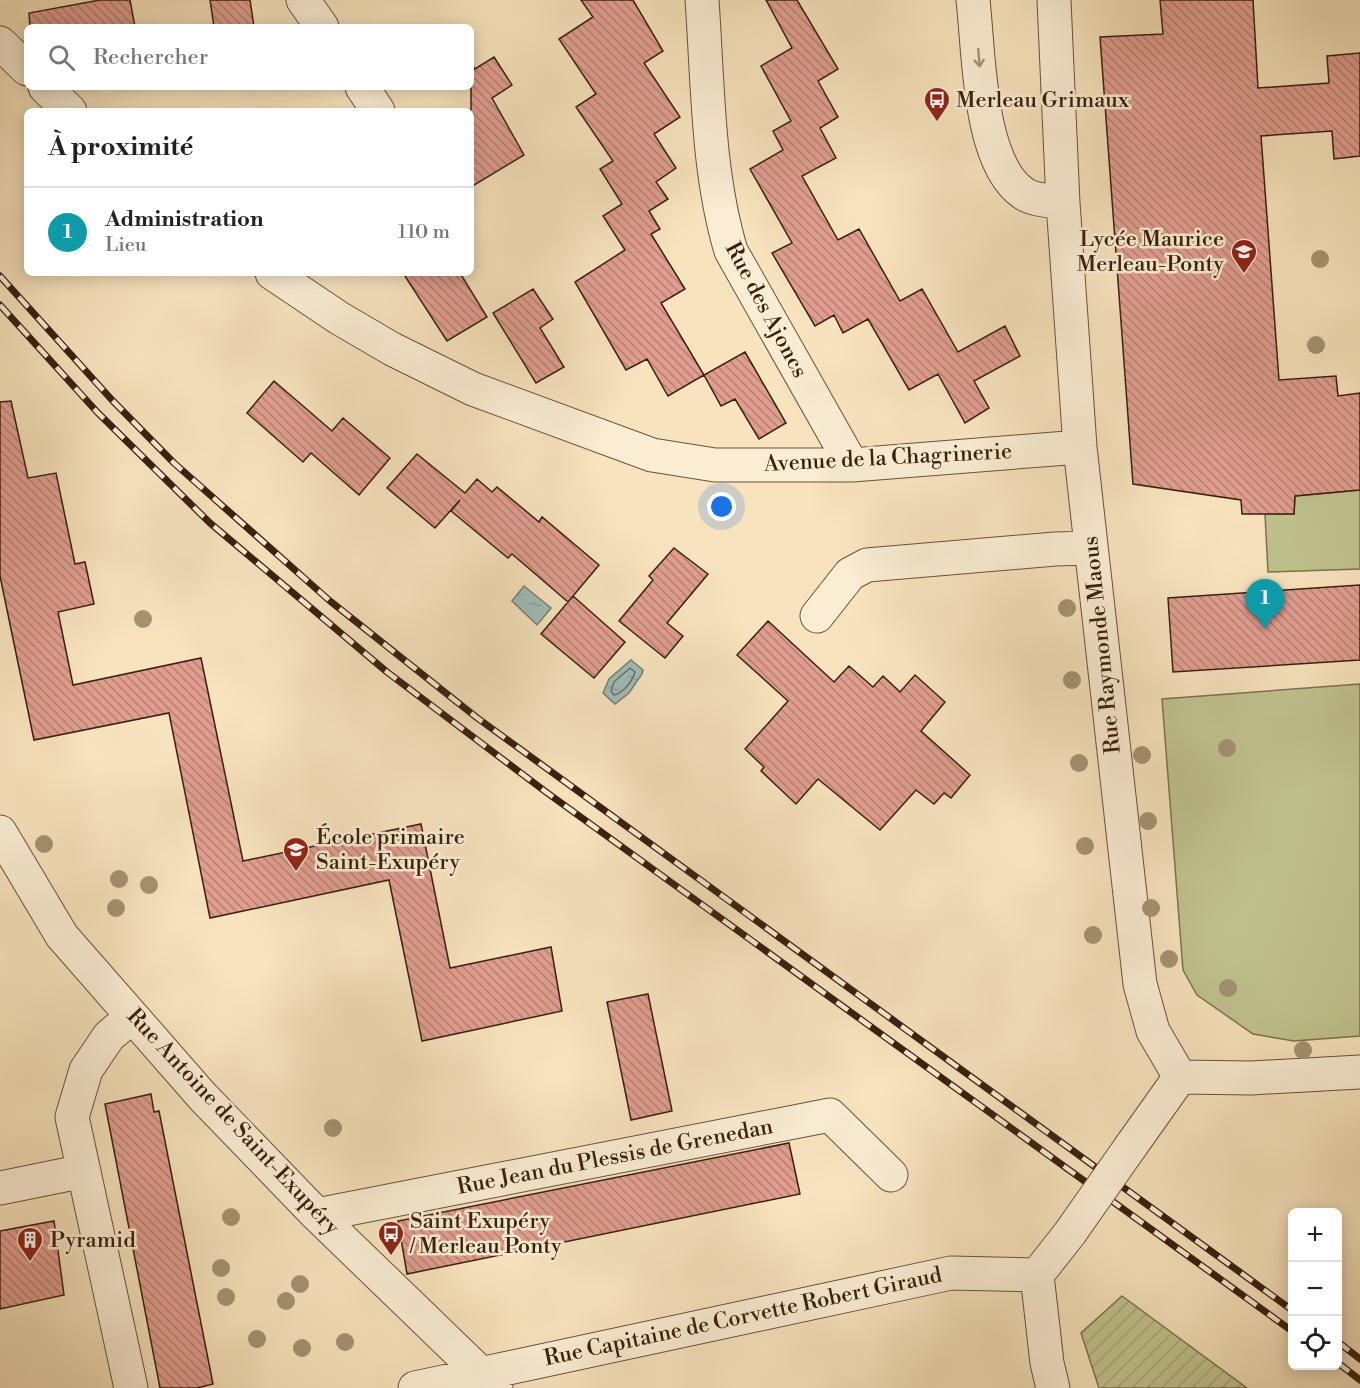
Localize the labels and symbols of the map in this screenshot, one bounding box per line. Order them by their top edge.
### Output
one-way arrow [974,48,985,68]
bus stop icon: Merleau Grimaux [922,85,952,123]
place label: Merleau Grimaux [956,87,1130,114]
place label: Lycée Maurice Merleau-Ponty [1077,226,1224,278]
school or university icon: Lycée Maurice Merleau-Ponty [1229,237,1259,275]
street label: Rue des Ajoncs [719,238,813,382]
street label: Avenue de la Chagrinerie [762,438,1013,478]
your location [707,492,736,521]
street label: Rue Raymonde Maous [1077,535,1127,755]
pin: 1 [1246,580,1284,629]
place label: École primaire Saint-Exupéry [316,823,465,876]
school or university icon: École primaire Saint-Exupéry [281,835,311,873]
street label: Rue Antoine de Saint-Exupéry [121,1003,345,1241]
street label: Rue Jean du Plessis de Grenedan [455,1113,775,1201]
place label: Saint Exupéry / Merleau Ponty [409,1208,562,1260]
bus stop icon: Saint Exupéry / Merleau Ponty [376,1219,406,1257]
building icon: Pyramid [15,1225,45,1263]
place label: Pyramid [50,1227,136,1254]
street label: Rue Capitaine de Corvette Robert Giraud [542,1261,945,1372]

